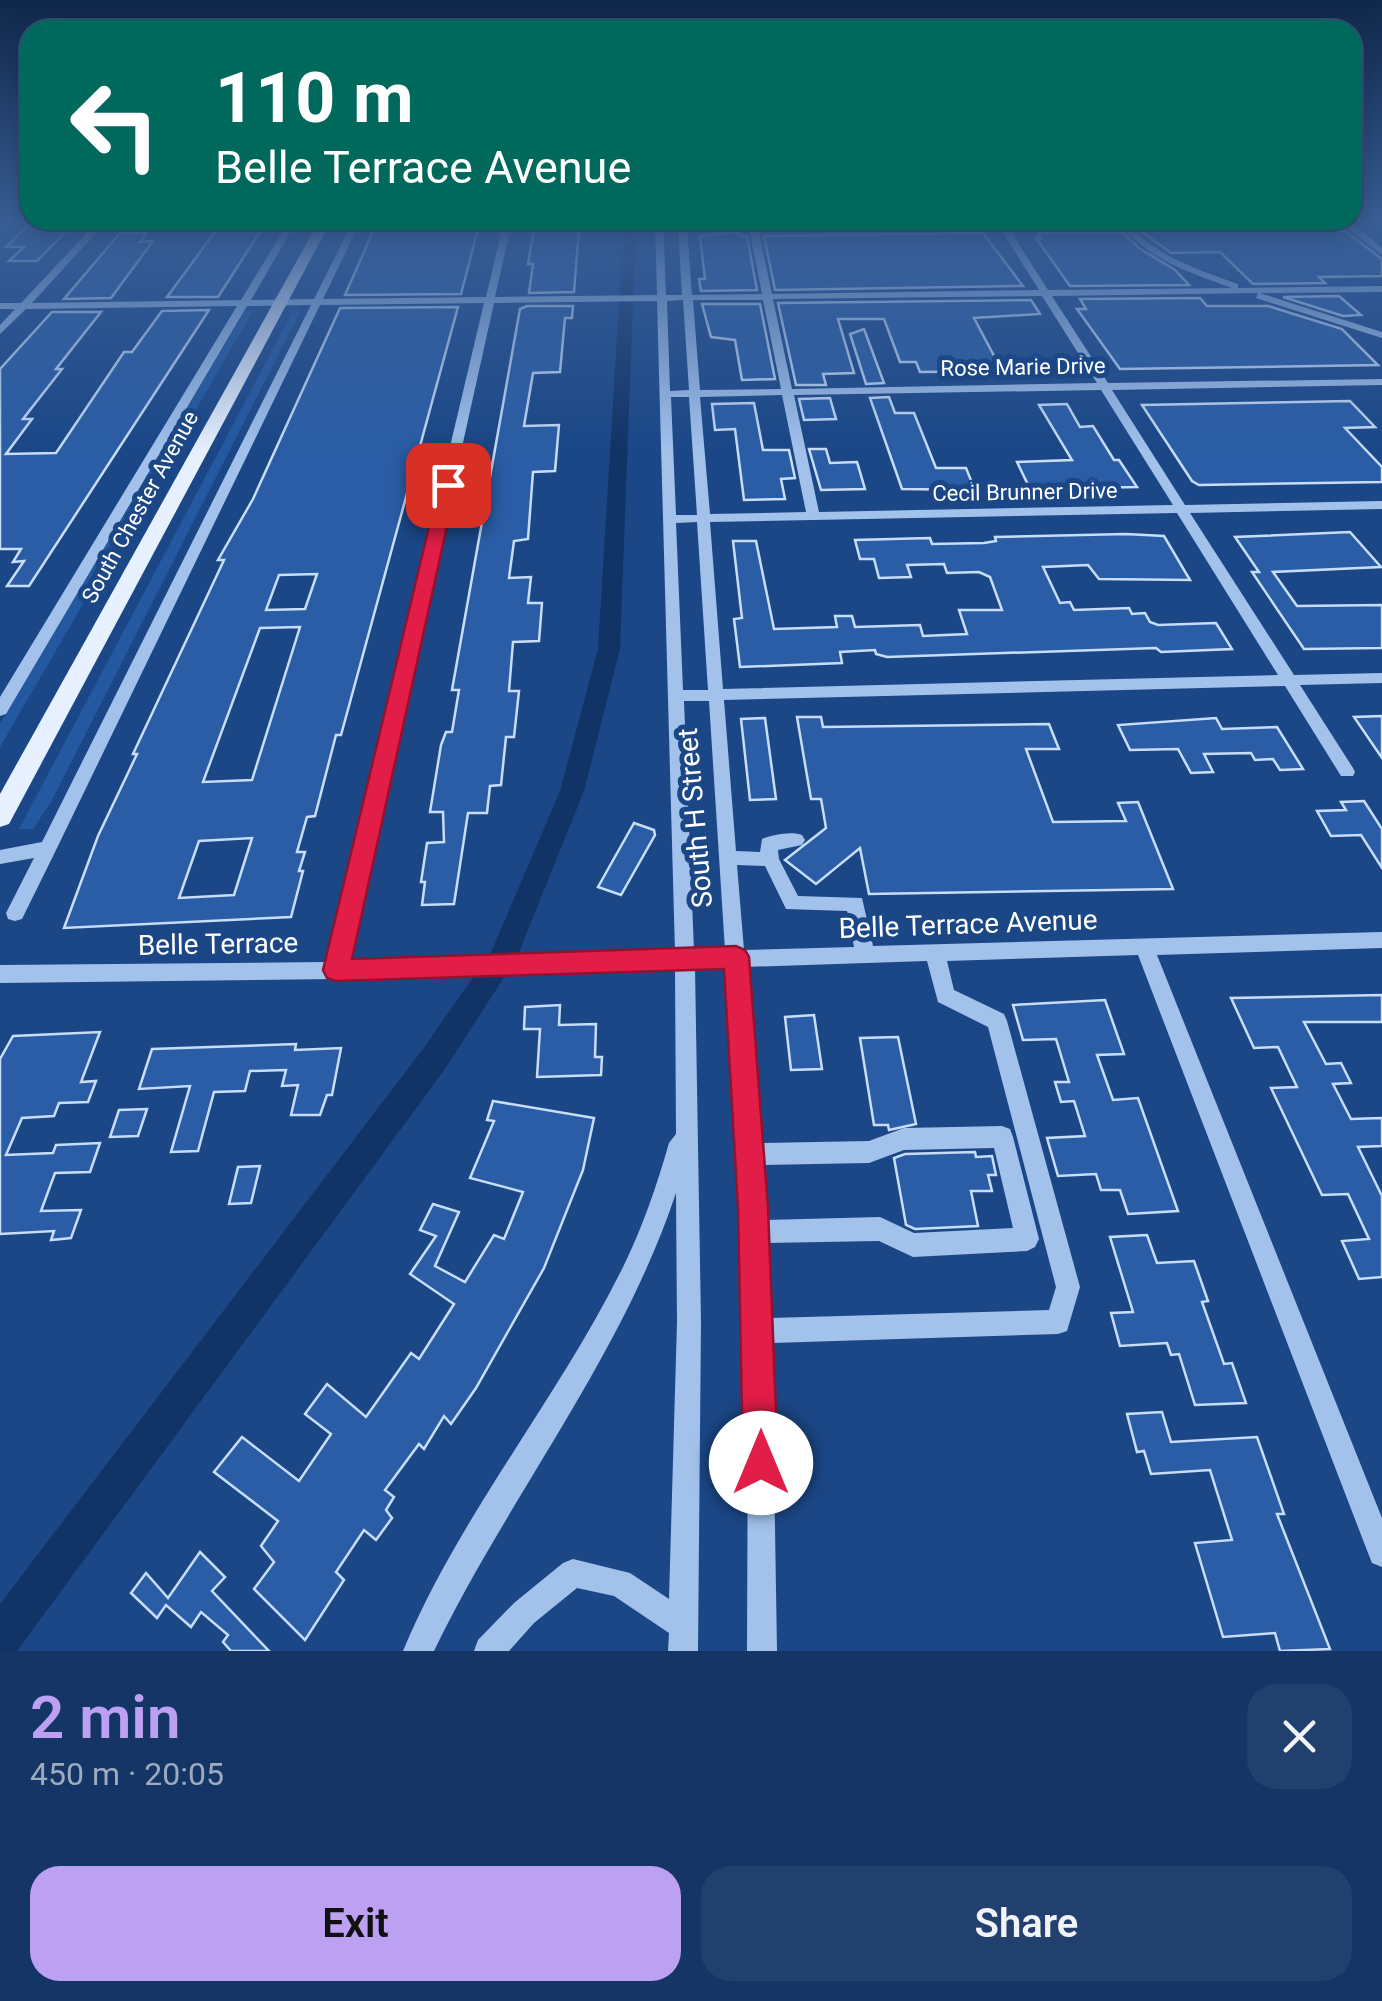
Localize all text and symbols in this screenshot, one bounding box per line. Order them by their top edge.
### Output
text: 110 m [215,57,414,139]
icon: left [50,60,180,190]
text: Belle Terrace Avenue [215,141,631,194]
street label: Rose Marie Drive [940,353,1106,381]
street label: South Chester Avenue [77,407,203,607]
pin [406,443,491,528]
icon: arrive [421,458,476,513]
street label: Cecil Brunner Drive [932,478,1118,506]
street label: South H Street [671,727,719,909]
street label: Belle Terrace Avenue [838,903,1098,945]
street label: Belle Terrace [137,926,299,962]
position arrow [709,1411,813,1515]
text: 2 min [30,1682,180,1753]
button: close [1247,1684,1352,1789]
text: 450 m · 20:05 [30,1755,224,1793]
button: Exit [30,1866,681,1981]
button: Share [701,1866,1352,1981]

